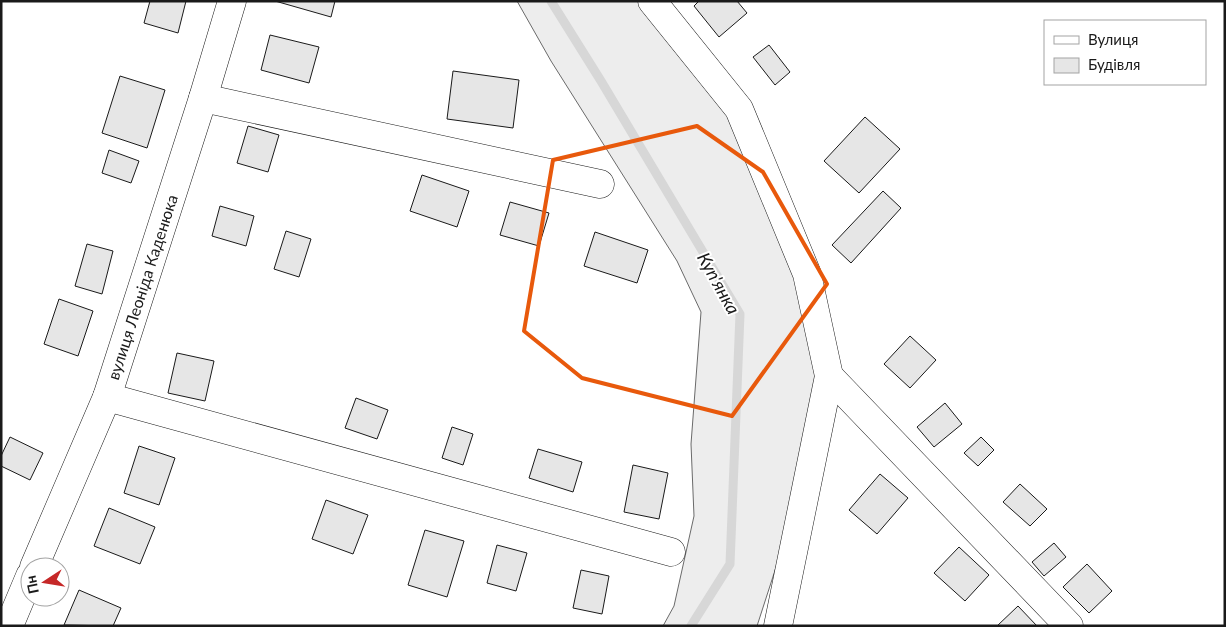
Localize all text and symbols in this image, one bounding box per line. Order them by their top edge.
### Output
legend [1044,20,1206,85]
text: Вулиця [1088,30,1138,48]
text: Будівля [1088,55,1140,73]
street label: вулиця Леоніда Каденюка [103,192,181,382]
water label: Куп'янка [693,248,745,318]
north arrow [20,557,70,607]
text: Пн [22,574,42,596]

